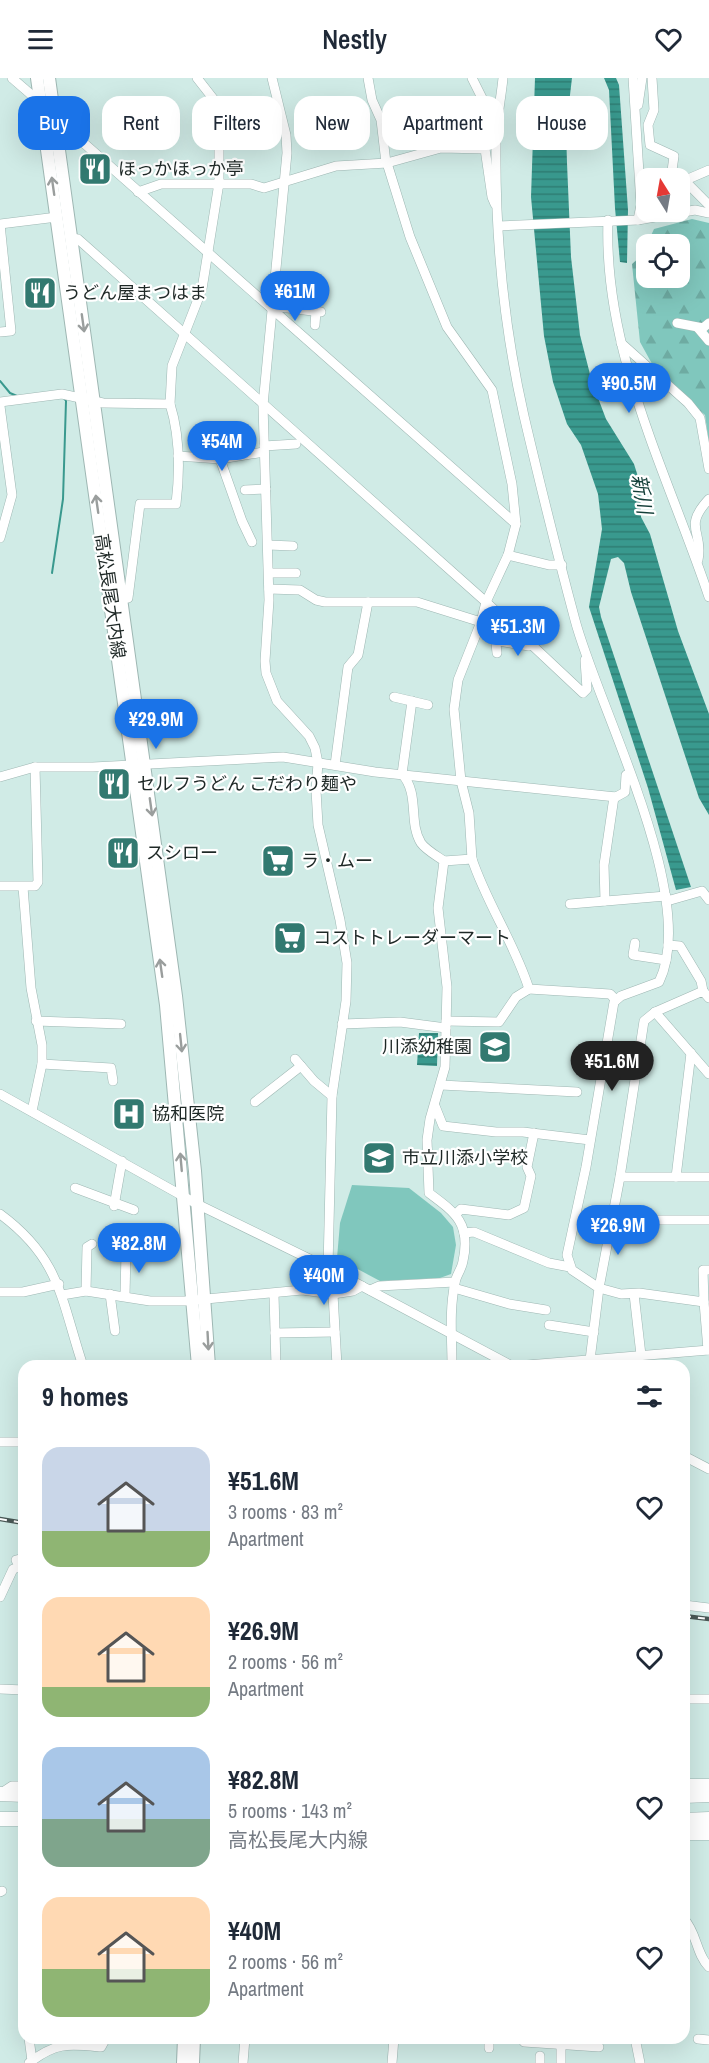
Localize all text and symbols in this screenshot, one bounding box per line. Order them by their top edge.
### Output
text: Nestly [322,21,387,57]
icon: menu [24,23,57,56]
icon: heart [652,23,685,56]
chip: Buy [18,96,90,150]
chip: Rent [102,96,180,150]
chip: Filters [192,96,282,150]
chip: New [294,96,370,150]
chip: Apartment [382,96,504,150]
chip: House [516,96,608,150]
restaurant icon: ほっかほっか亭 [77,151,113,187]
place label: ほっかほっか亭 [118,156,244,181]
north arrow [636,168,690,222]
map controls [636,168,690,288]
one-way arrow [47,177,58,197]
button: locate [636,234,690,288]
pin: ¥61M [259,271,331,322]
restaurant icon: うどん屋まつはま [22,275,58,311]
text: ¥61M [274,277,316,304]
place label: うどん屋まつはま [63,280,207,305]
one-way arrow [78,313,89,333]
pin: ¥90.5M [580,363,678,414]
text: ¥90.5M [602,369,656,396]
pin: ¥54M [186,421,258,472]
text: ¥54M [201,427,243,454]
water label: 新川 [626,472,660,518]
one-way arrow [92,495,103,515]
street label: 高松長尾大内線 [89,532,132,660]
pin: ¥51.3M [469,606,567,657]
text: ¥51.3M [491,612,545,639]
pin: ¥29.9M [107,699,205,750]
text: ¥29.9M [129,705,183,732]
restaurant icon: セルフうどん こだわり麺や [96,766,132,802]
place label: セルフうどん こだわり麺や [137,771,357,796]
one-way arrow [146,797,157,817]
restaurant icon: スシロー [105,835,141,871]
place label: スシロー [146,840,218,865]
supermarket icon: ラ・ムー [260,843,296,879]
place label: ラ・ムー [301,848,373,873]
supermarket icon: コストトレーダーマート [272,920,308,956]
place label: コストトレーダーマート [313,925,511,950]
one-way arrow [155,958,166,978]
school or university icon: 川添幼稚園 [477,1029,513,1065]
one-way arrow [176,1032,187,1052]
place label: 川添幼稚園 [382,1034,472,1059]
pin: ¥51.6M [563,1041,661,1092]
text: ¥51.6M [585,1047,639,1074]
hospital icon: 協和医院 [111,1096,147,1132]
place label: 協和医院 [152,1101,224,1126]
school or university icon: 市立川添小学校 [361,1140,397,1176]
place label: 市立川添小学校 [402,1145,528,1170]
one-way arrow [175,1152,186,1172]
pin: ¥26.9M [569,1205,667,1256]
text: ¥26.9M [591,1211,645,1238]
pin: ¥82.8M [90,1223,188,1274]
text: ¥82.8M [112,1229,166,1256]
pin: ¥40M [288,1255,360,1306]
text: ¥40M [303,1261,345,1288]
one-way arrow [203,1331,214,1351]
text: 9 homes [42,1379,129,1414]
icon: filters [633,1380,666,1413]
text: ¥51.6M [228,1463,299,1498]
icon: home [90,1471,162,1543]
icon: heart [633,1491,666,1524]
text: 3 rooms · 83 m² [228,1498,343,1525]
text: Apartment [228,1525,304,1552]
text: ¥26.9M [228,1613,299,1648]
icon: home [90,1621,162,1693]
icon: heart [633,1641,666,1674]
text: 2 rooms · 56 m² [228,1648,343,1675]
text: Apartment [228,1675,304,1702]
text: ¥82.8M [228,1762,299,1797]
icon: home [90,1771,162,1843]
icon: heart [633,1791,666,1824]
text: 5 rooms · 143 m² [228,1797,352,1824]
text: 高松長尾大内線 [228,1826,368,1853]
text: ¥40M [228,1913,281,1948]
icon: home [90,1921,162,1993]
icon: heart [633,1941,666,1974]
text: 2 rooms · 56 m² [228,1948,343,1975]
text: Apartment [228,1975,304,2002]

